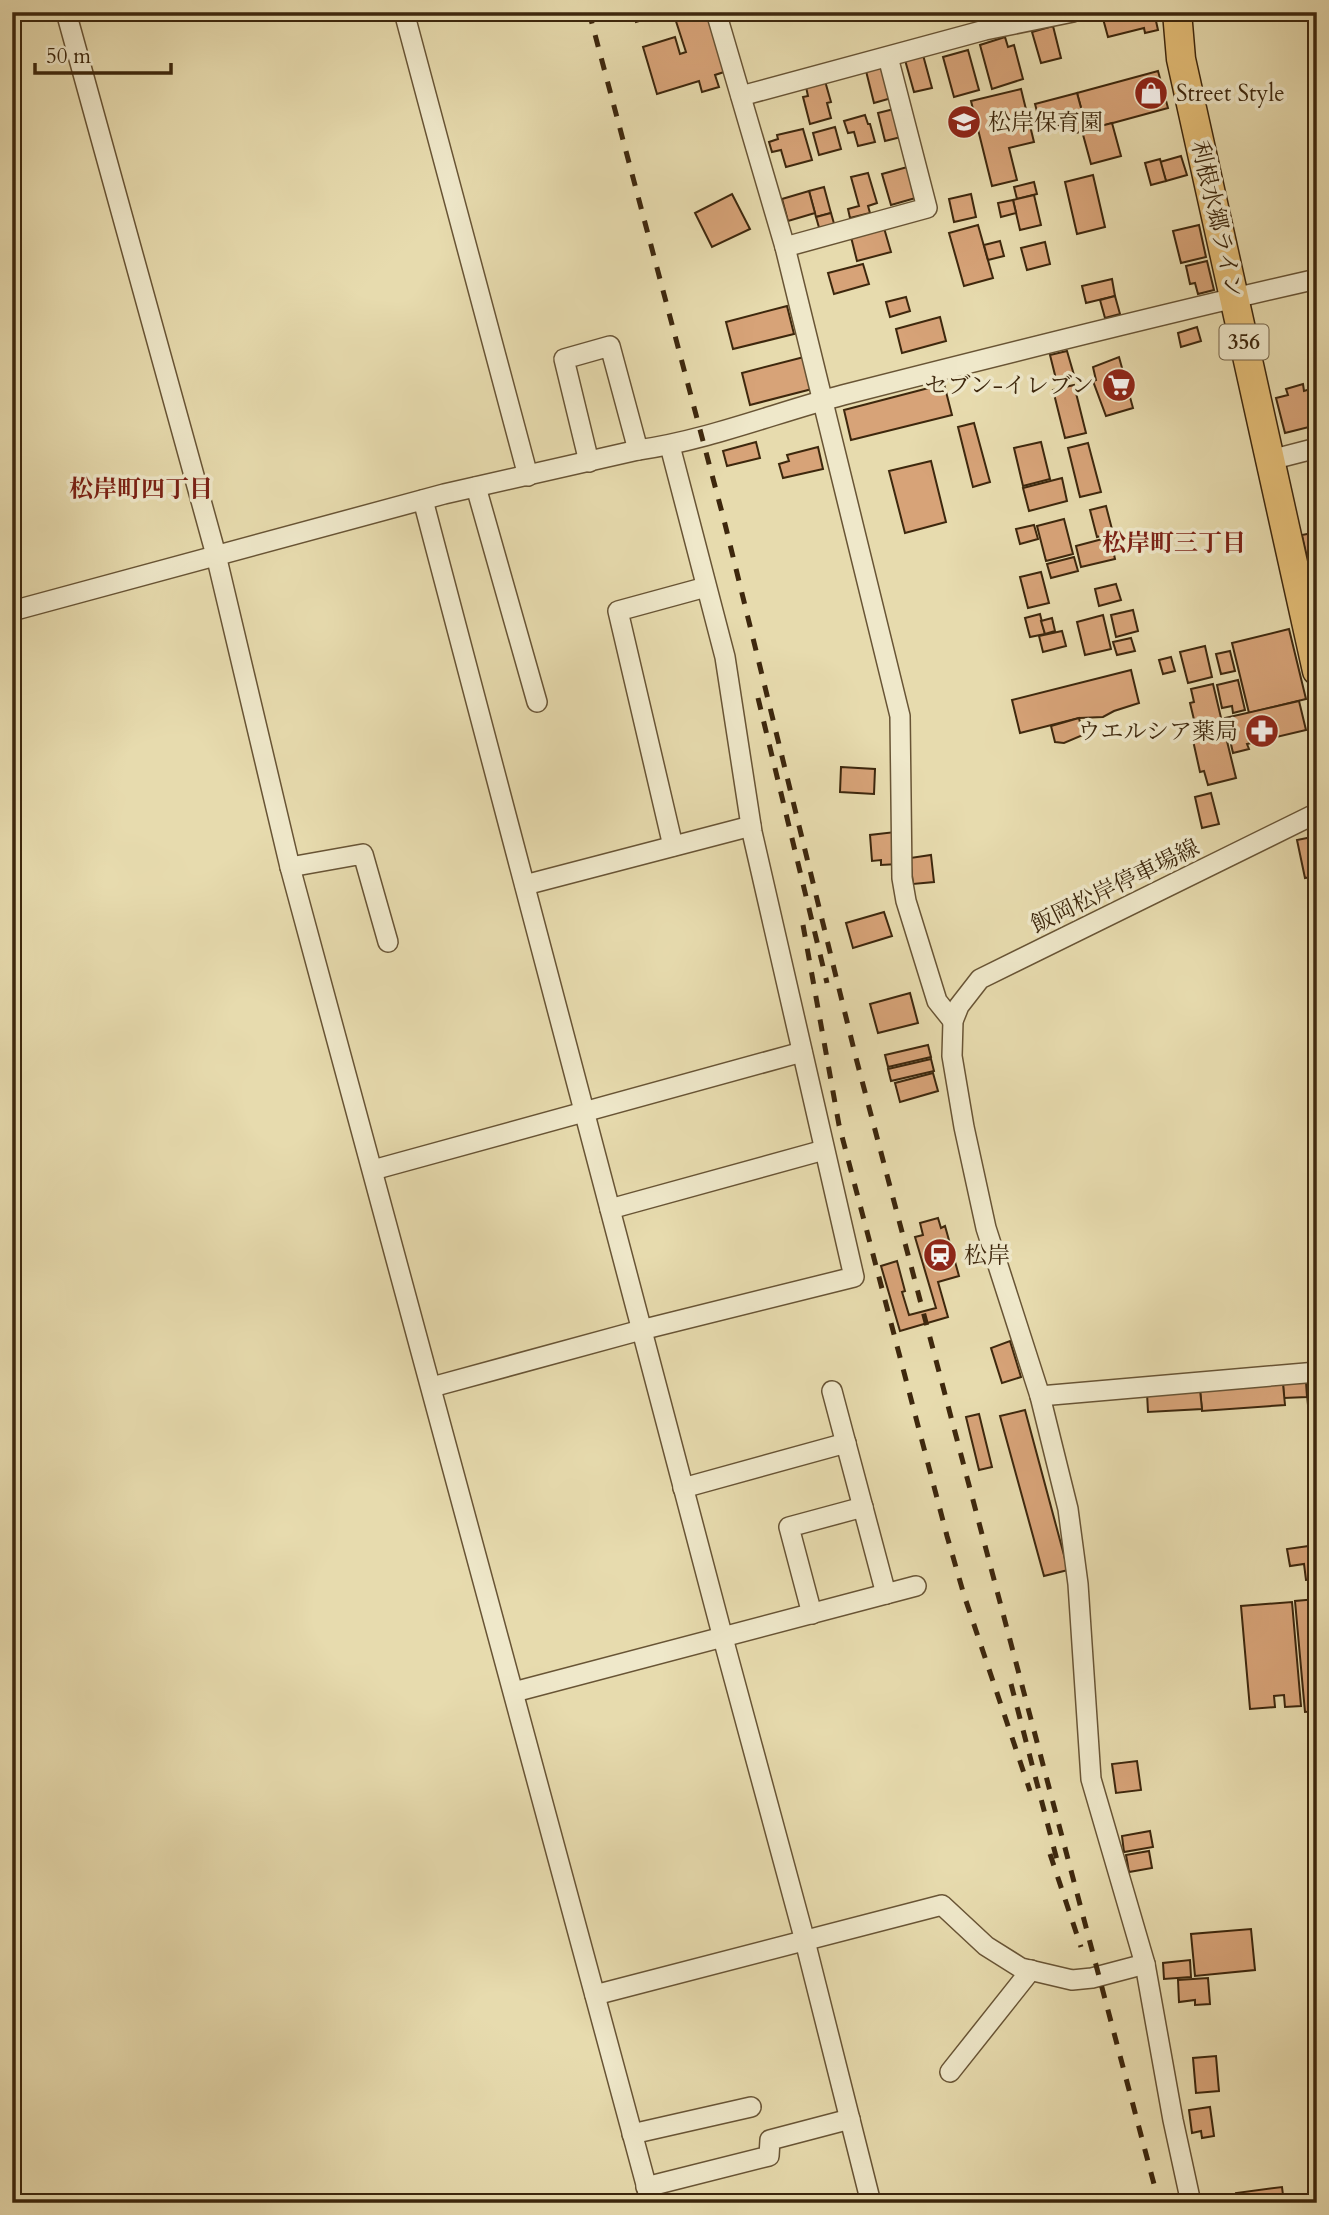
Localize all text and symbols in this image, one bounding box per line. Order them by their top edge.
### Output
scale bar [35,32,172,76]
text: 50 m [46,42,91,71]
shop icon: Street Style [1132,74,1170,112]
place label: Street Style [1176,78,1285,109]
school or university icon: 松岸保育園 [945,103,983,141]
place label: 松岸保育園 [988,107,1103,138]
street label: 利根水郷ライン [1184,137,1250,301]
road number: 356 [1220,324,1268,360]
supermarket icon: セブン-イレブン [1100,366,1138,404]
place label: セブン-イレブン [925,370,1094,401]
district label: 松岸町四丁目 [69,473,213,506]
district label: 松岸町三丁目 [1102,527,1246,560]
pharmacy icon: ウエルシア薬局 [1243,712,1281,750]
place label: ウエルシア薬局 [1078,716,1238,747]
street label: 飯岡松岸停車場線 [1026,832,1204,940]
station icon: 松岸 [921,1236,959,1274]
place label: 松岸 [964,1240,1010,1271]

